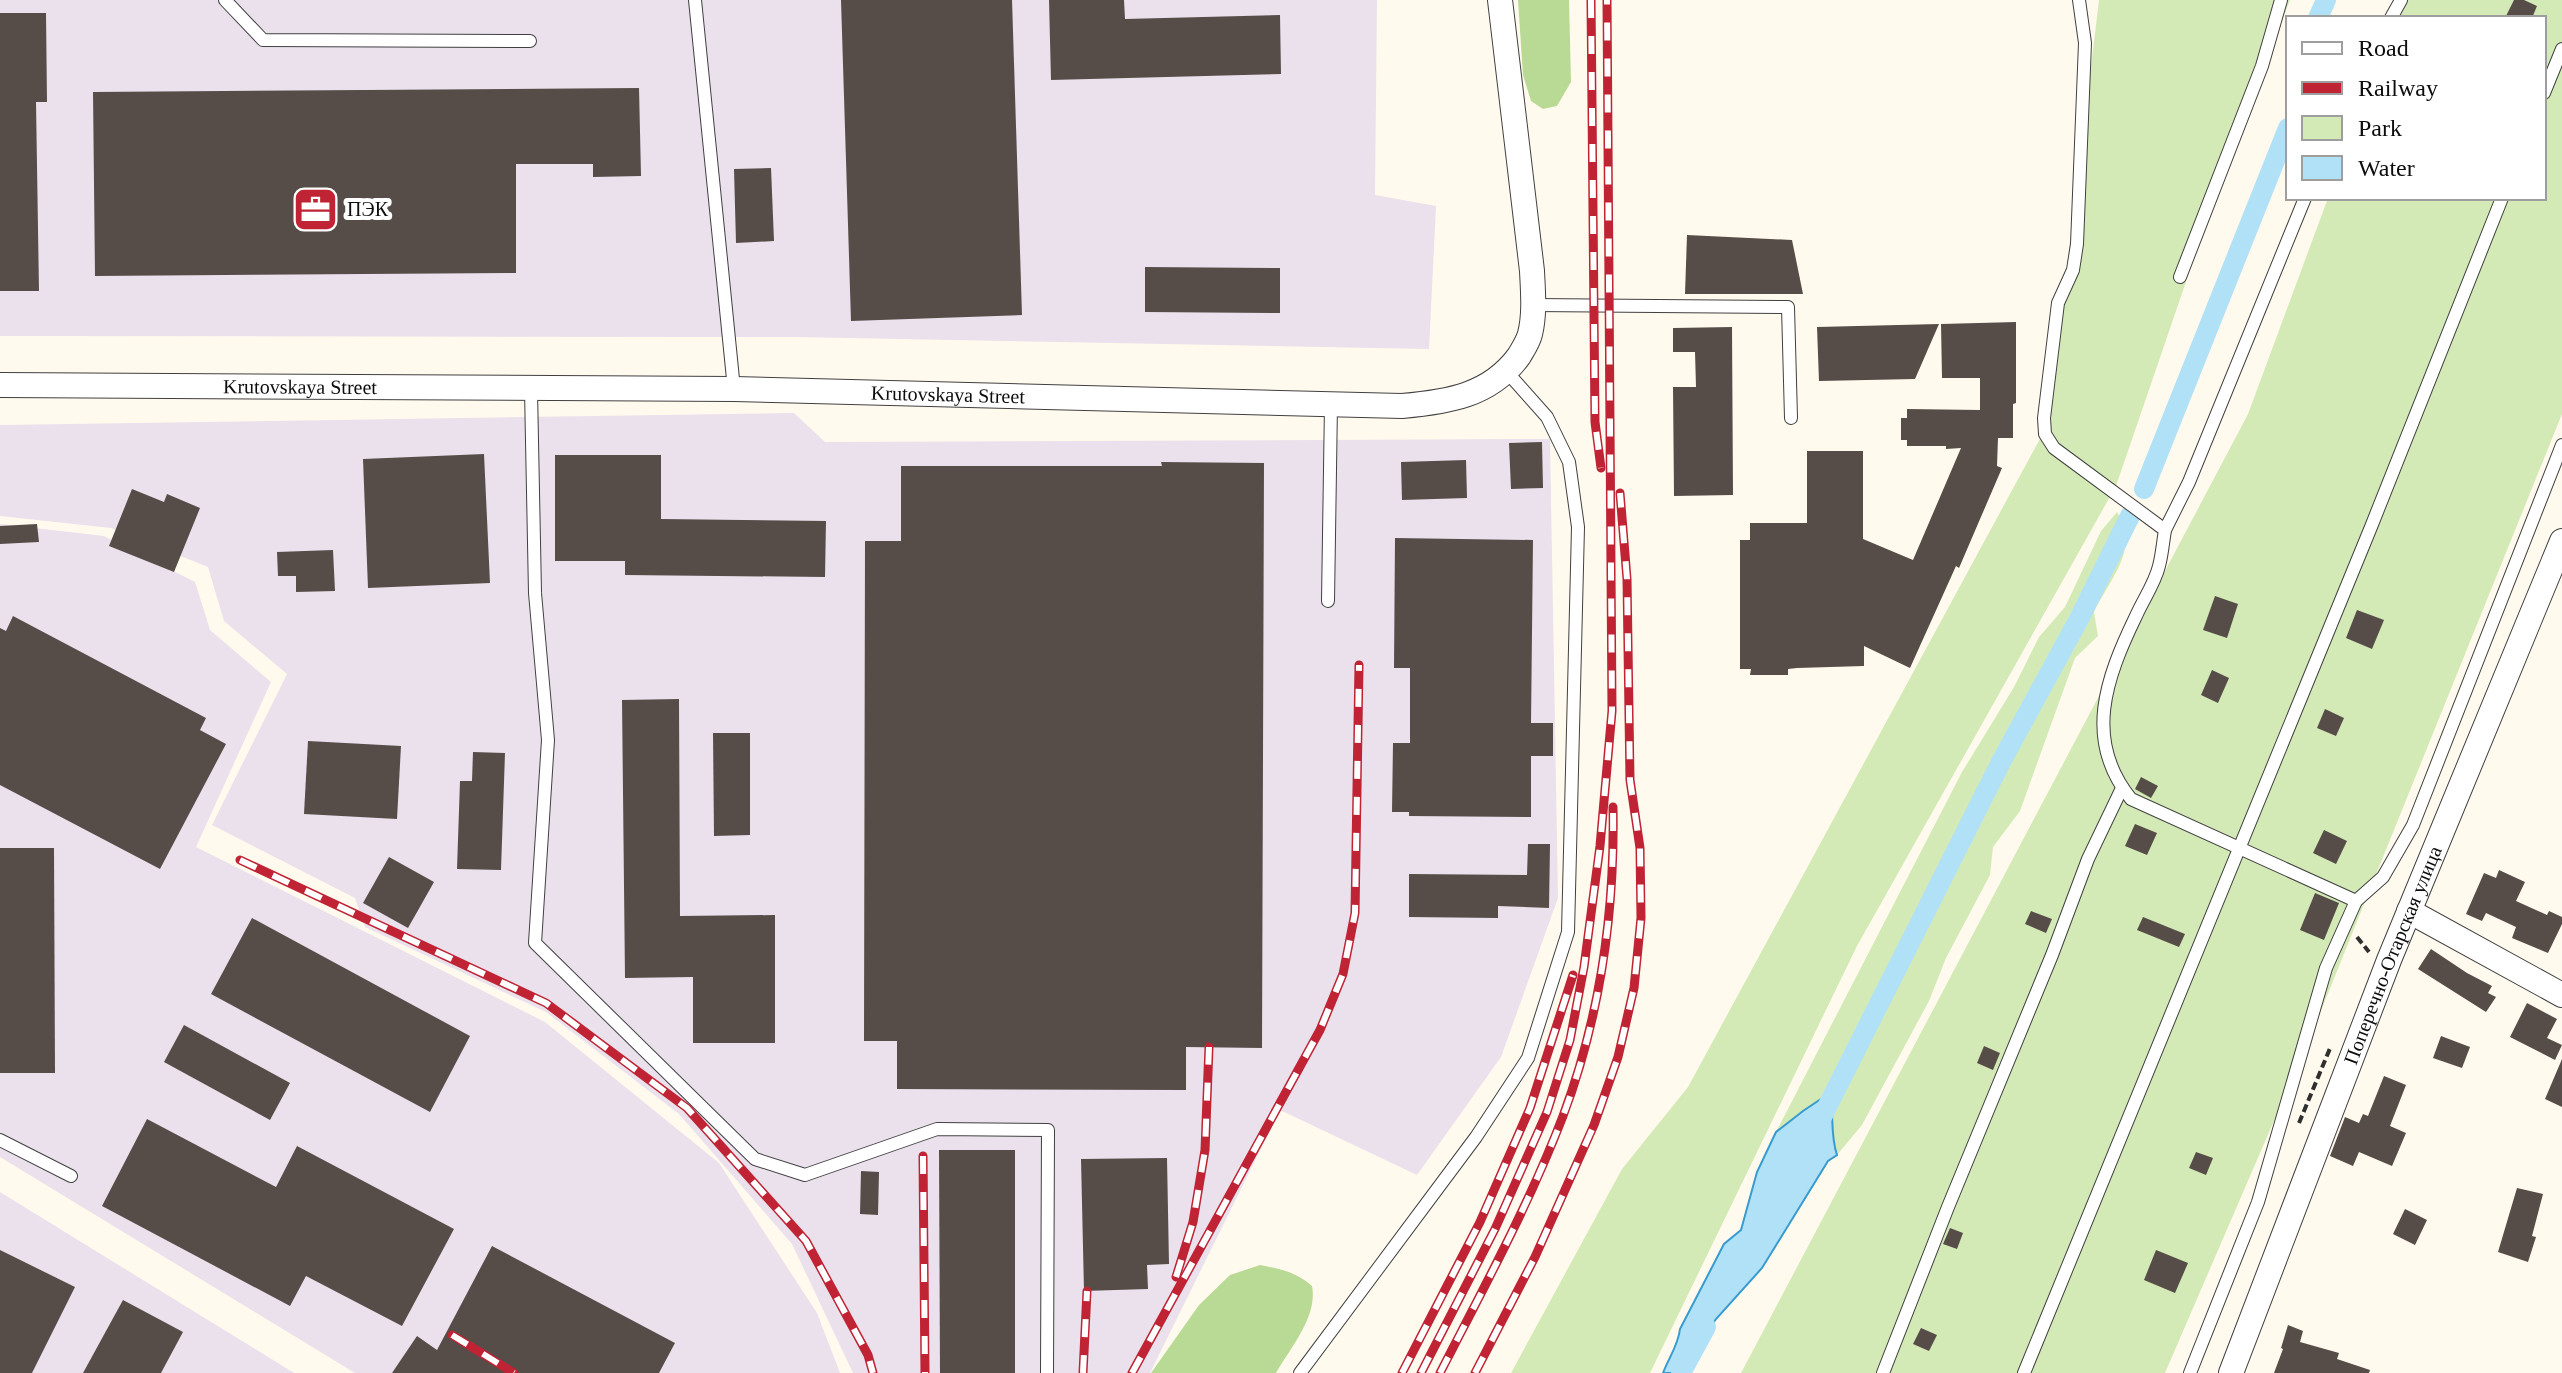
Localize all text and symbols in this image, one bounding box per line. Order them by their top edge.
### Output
legend [2286,16,2546,200]
text: Road [2358,35,2409,61]
text: Railway [2358,75,2438,101]
text: Park [2358,115,2402,141]
text: Water [2358,155,2415,181]
office icon: ПЭК [292,185,340,233]
place label: ПЭК [347,198,389,220]
street label: Krutovskaya Street [223,375,377,399]
street label: Krutovskaya Street [871,381,1026,407]
street label: Поперечно-Отарская улица [2339,843,2446,1067]

